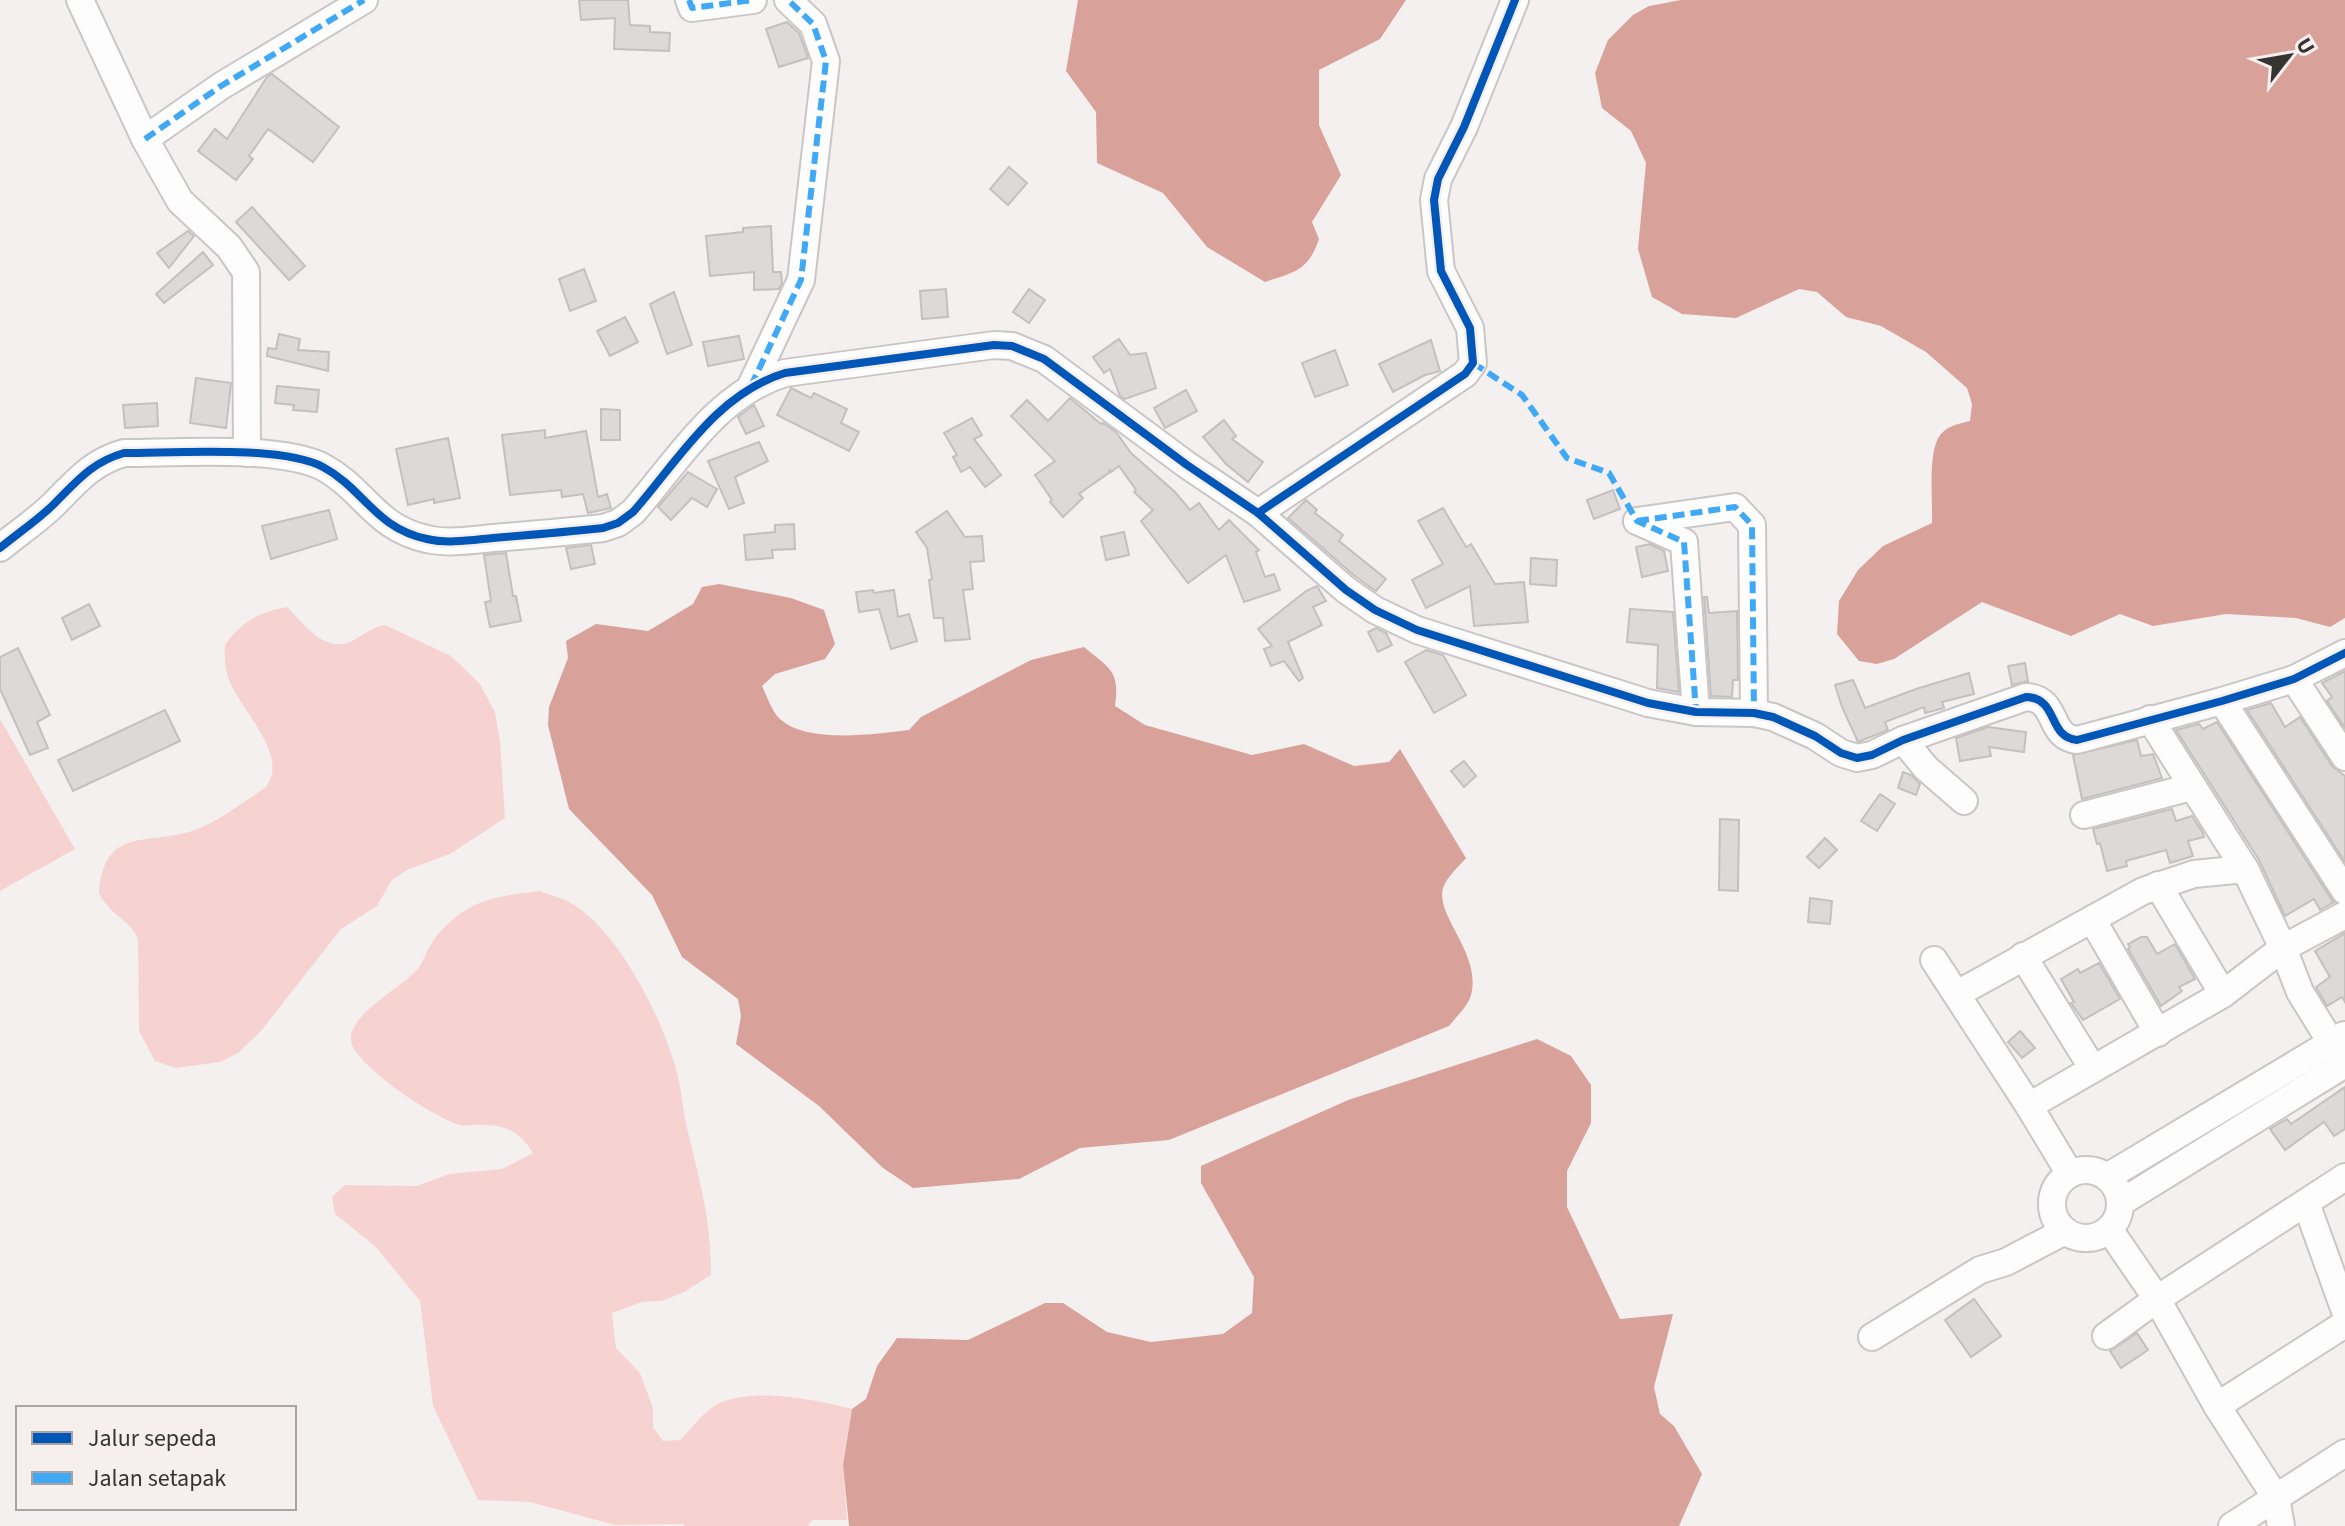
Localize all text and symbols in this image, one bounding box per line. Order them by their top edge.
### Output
north arrow [2249,16,2329,96]
text: U [2288,32,2323,61]
legend [16,1406,296,1510]
text: Jalur sepeda [88,1421,217,1456]
text: Jalan setapak [88,1461,226,1496]

